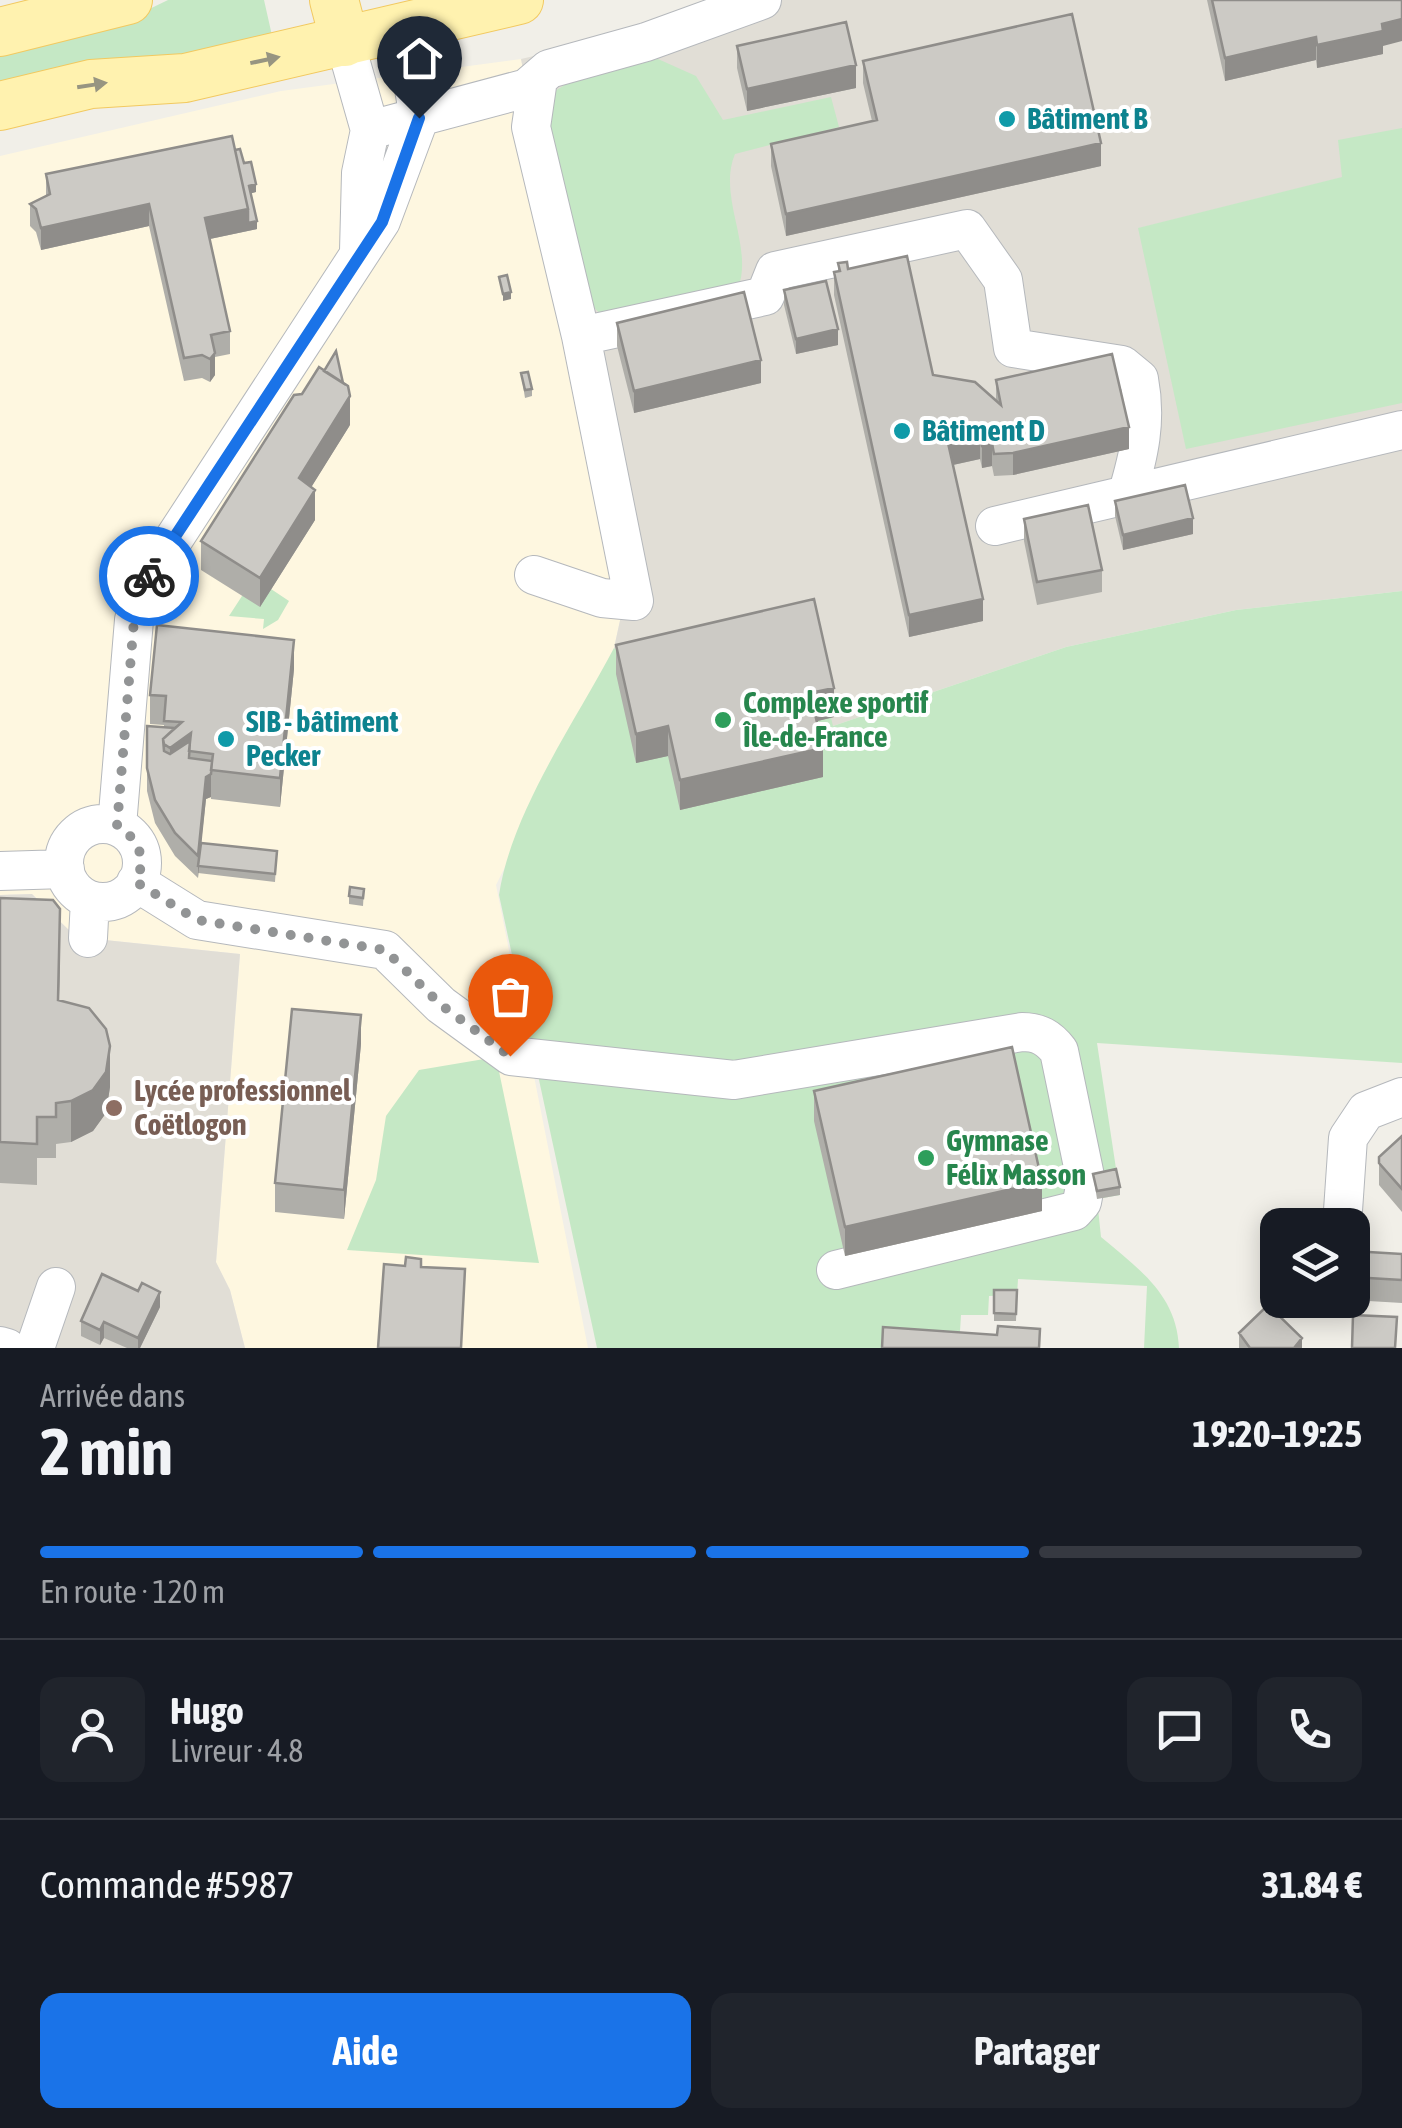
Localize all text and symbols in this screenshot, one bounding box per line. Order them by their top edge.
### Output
pin [377,16,462,119]
icon: home [392,31,447,86]
one-way arrow [250,51,281,67]
one-way arrow [76,77,108,93]
place label: Bâtiment B [1027,101,1148,135]
marker: Bâtiment B [996,108,1018,130]
place label: Bâtiment D [922,413,1045,447]
marker: Bâtiment D [891,420,913,442]
courier [99,526,199,626]
icon: bike [122,549,177,604]
place label: Complexe sportif Île-de-France [742,685,929,753]
place label: SIB - bâtiment Pecker [246,704,399,772]
marker: Complexe sportif Île-de-France [712,709,734,731]
marker: SIB - bâtiment Pecker [215,728,237,750]
pin [468,954,553,1057]
icon: bag [483,969,538,1024]
place label: Lycée professionnel Coëtlogon [134,1073,352,1141]
marker: Lycée professionnel Coëtlogon [103,1097,125,1119]
place label: Gymnase Félix Masson [946,1123,1086,1191]
marker: Gymnase Félix Masson [915,1147,937,1169]
map controls [1260,1208,1370,1318]
button: layers [1260,1208,1370,1318]
text: Arrivée dans [40,1377,185,1414]
text: 19:20–19:25 [1192,1412,1362,1455]
text: 2 min [40,1414,173,1489]
text: En route · 120 m [40,1573,225,1610]
button: person [40,1677,145,1782]
button: chat [1127,1677,1232,1782]
button: phone [1257,1677,1362,1782]
text: Hugo [170,1689,244,1732]
text: Livreur · 4.8 [170,1732,303,1769]
text: Commande #5987 [40,1863,294,1906]
text: 31.84 € [1261,1863,1362,1906]
button: Aide [40,1993,691,2108]
button: Partager [711,1993,1362,2108]

